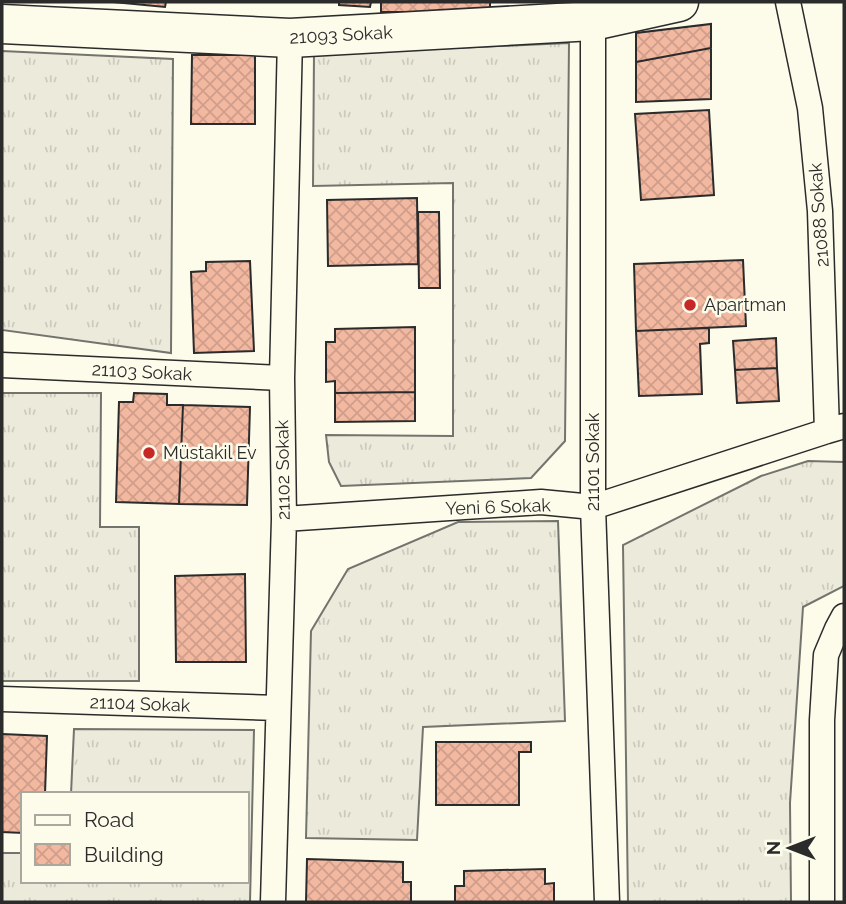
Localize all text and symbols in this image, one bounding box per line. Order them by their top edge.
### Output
street label: 21093 Sokak [289,21,394,48]
street label: 21088 Sokak [804,162,833,268]
place label: Apartman [704,294,786,315]
marker: Apartman [682,297,698,313]
street label: 21103 Sokak [91,358,193,385]
street label: 21101 Sokak [582,412,603,511]
street label: 21102 Sokak [271,419,294,520]
place label: Müstakil Ev [163,442,257,463]
marker: Müstakil Ev [141,445,157,461]
street label: Yeni 6 Sokak [445,494,552,519]
street label: 21104 Sokak [89,691,191,716]
legend [21,792,248,883]
text: Road [84,807,134,832]
north arrow [755,813,825,883]
text: N [762,841,784,855]
text: Building [84,842,164,867]

